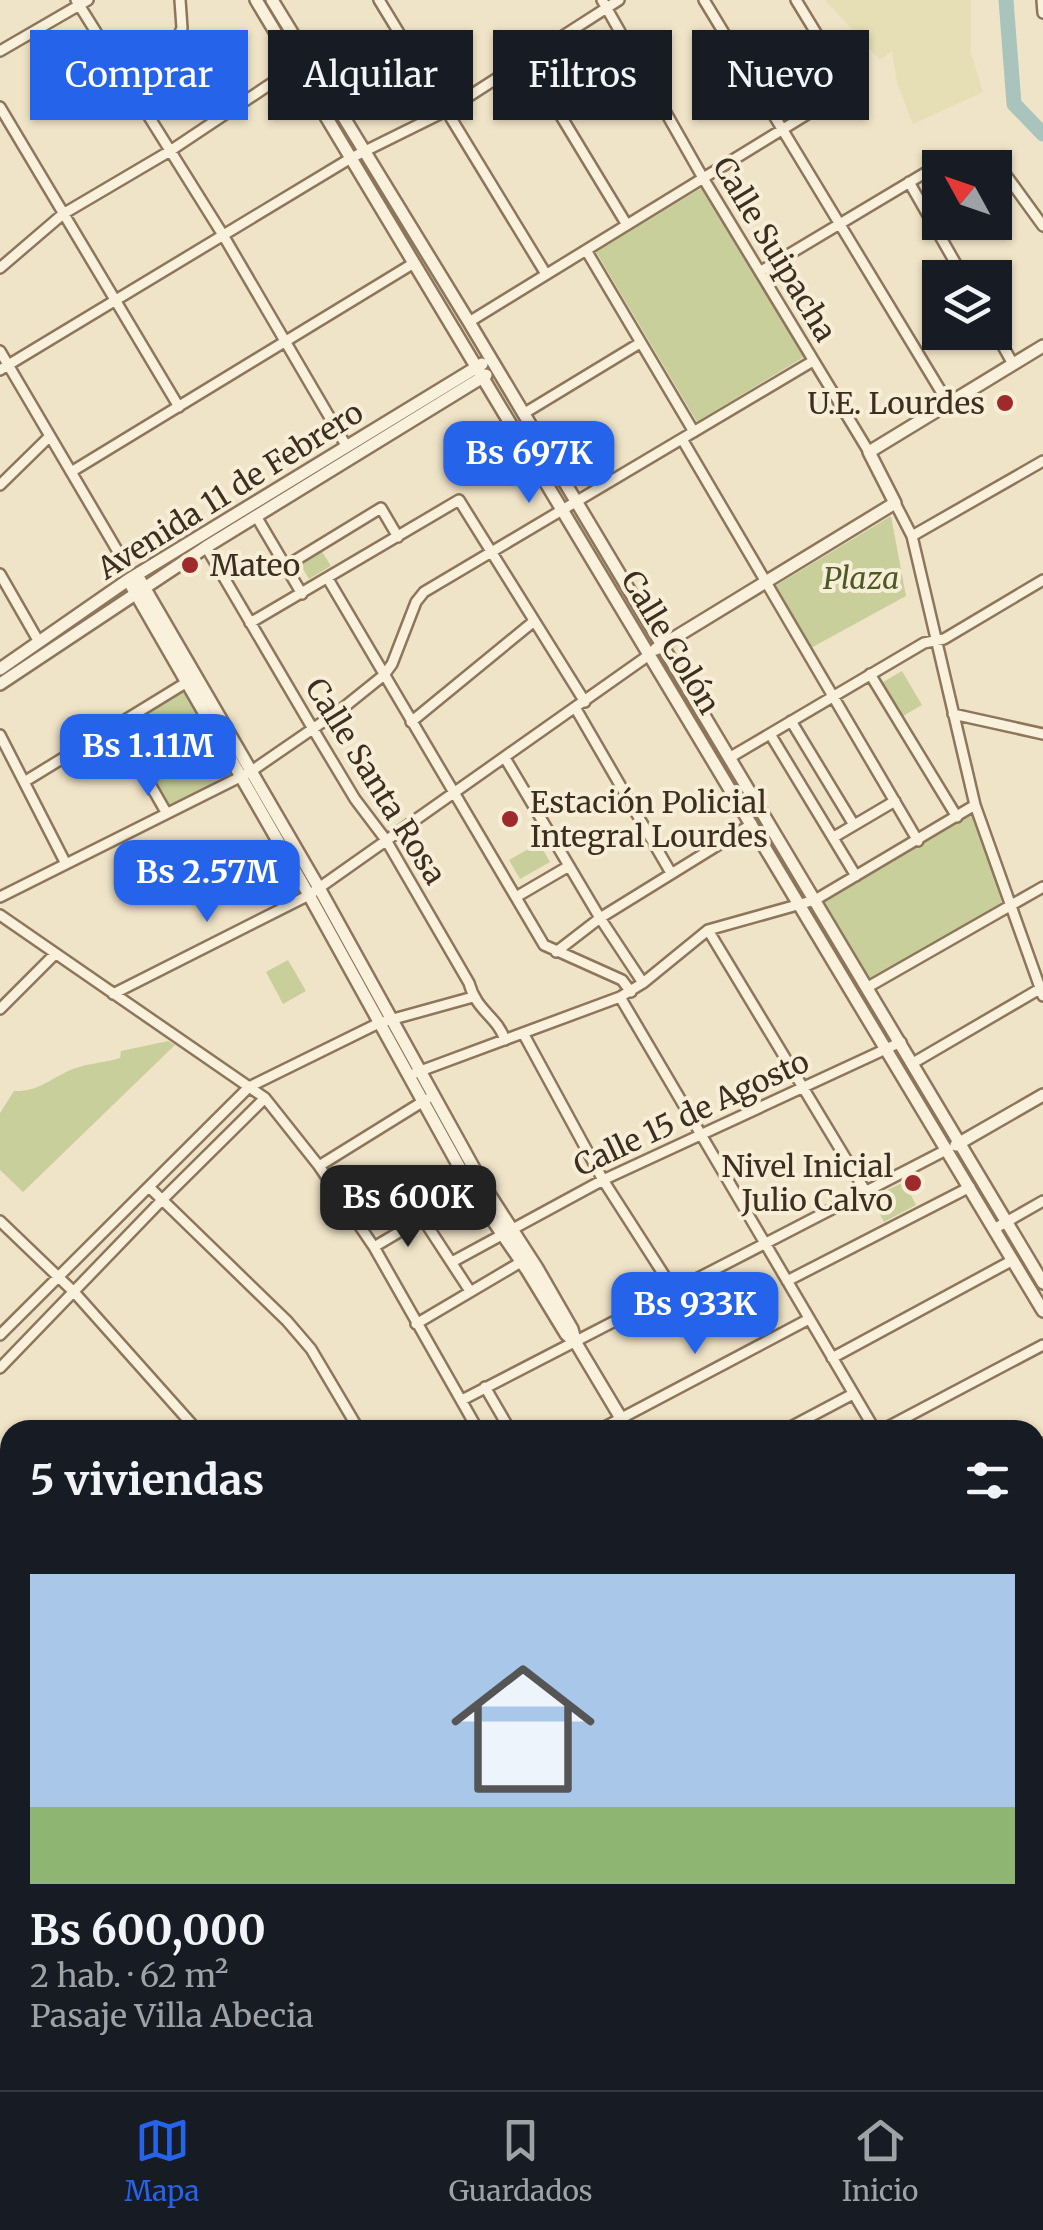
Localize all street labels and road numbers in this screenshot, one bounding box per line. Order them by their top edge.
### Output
street label: Calle Suipacha [705,150,845,348]
street label: Avenida 11 de Febrero [89,393,370,588]
street label: Calle Colón [613,563,729,721]
street label: Calle Santa Rosa [297,671,455,891]
street label: Calle 15 de Agosto [567,1042,815,1184]

